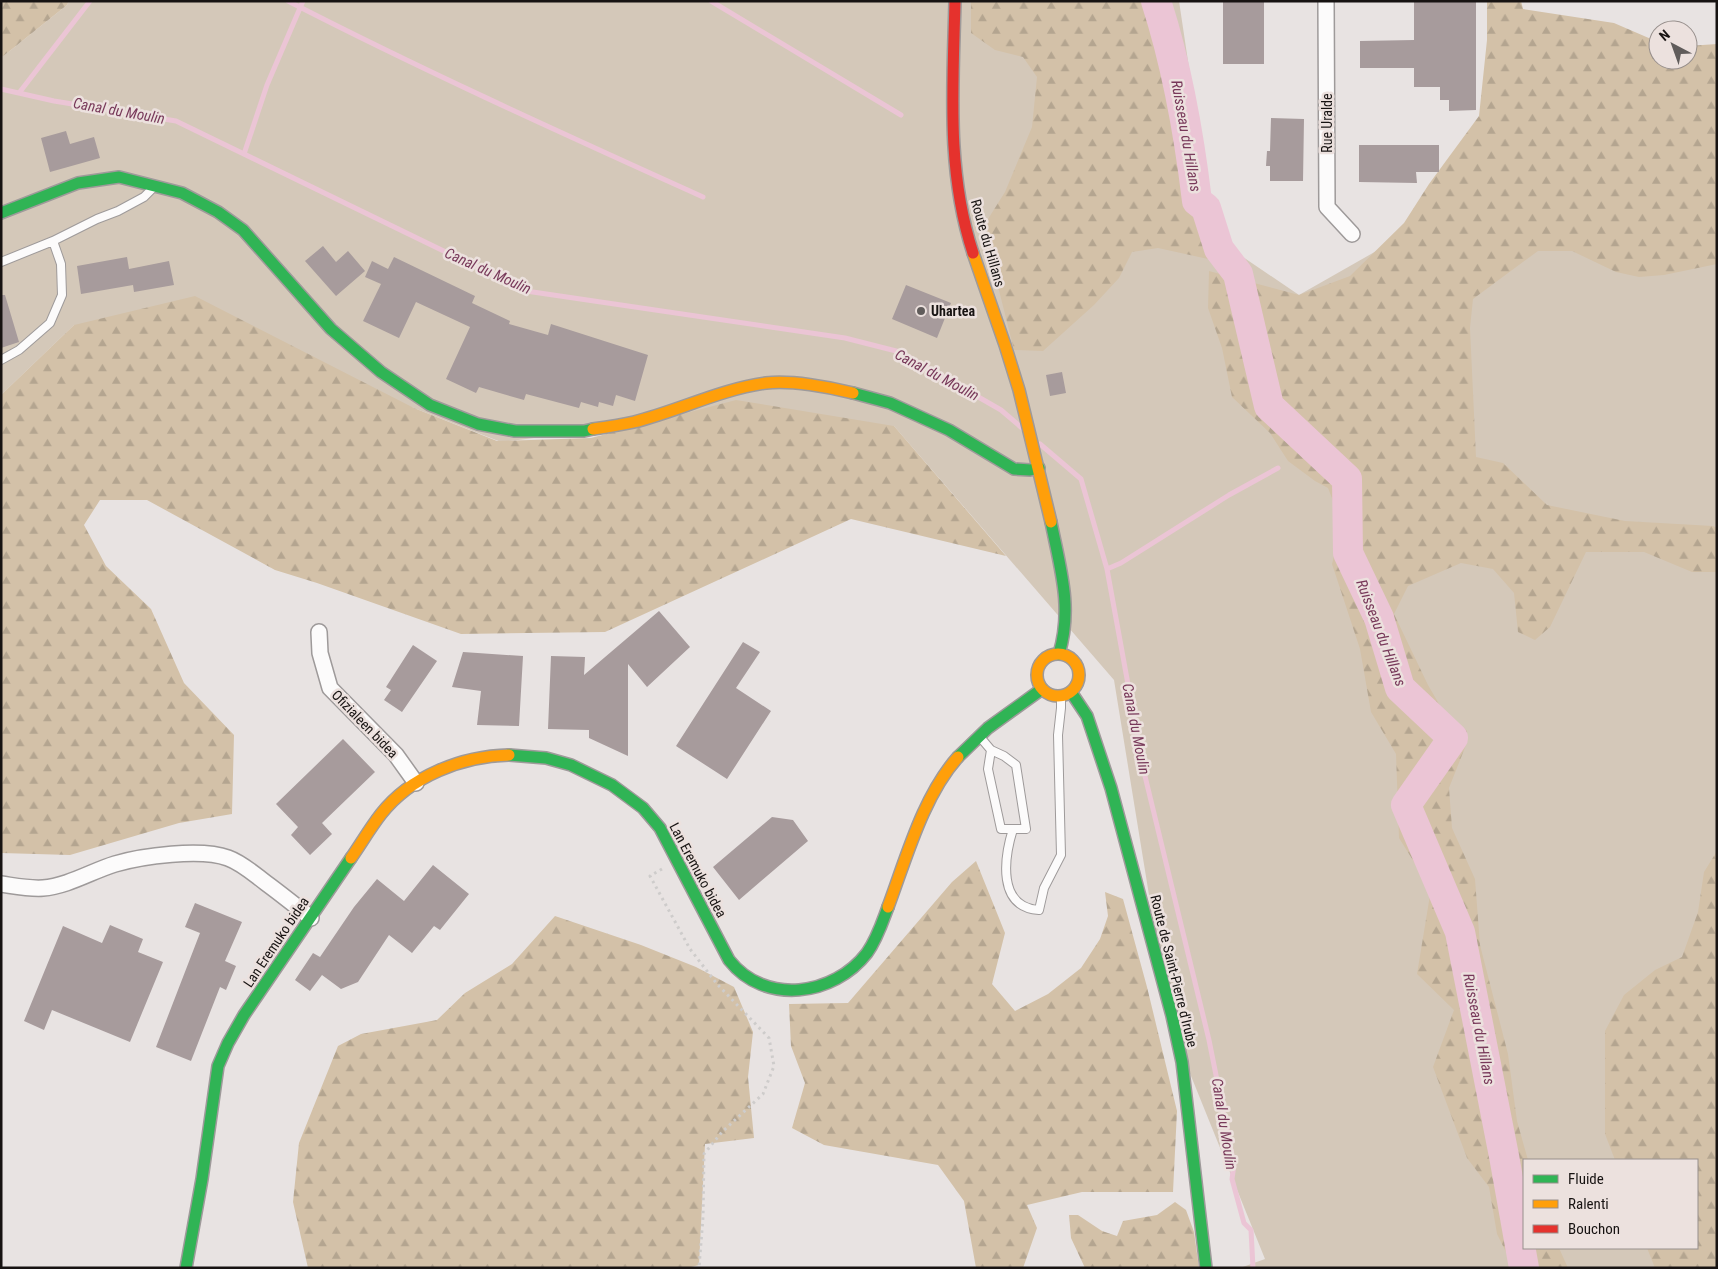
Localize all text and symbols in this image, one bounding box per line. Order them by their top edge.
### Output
north arrow [1648,20,1698,70]
text: N [1656,26,1673,44]
water label: Ruisseau du Hillans [1167,79,1205,194]
street label: Rue Uralde [1319,93,1335,153]
water label: Canal du Moulin [72,94,166,128]
street label: Route du Hillans [968,197,1008,289]
water label: Canal du Moulin [442,244,534,298]
place label: Uhartea [931,303,975,319]
marker: Uhartea [915,305,927,317]
water label: Canal du Moulin [892,345,982,405]
water label: Ruisseau du Hillans [1352,577,1410,689]
water label: Canal du Moulin [1118,682,1154,776]
street label: Ofizialeen bidea [329,687,401,761]
street label: Lan Eremuko bidea [666,820,730,920]
street label: Route de Saint-Pierre d'Irube [1147,893,1201,1049]
street label: Lan Eremuko bidea [240,894,312,990]
water label: Ruisseau du Hillans [1459,972,1499,1087]
water label: Canal du Moulin [1208,1077,1240,1171]
legend [1523,1159,1698,1249]
text: Fluide [1568,1170,1604,1188]
text: Ralenti [1568,1195,1609,1213]
text: Bouchon [1568,1220,1620,1238]

